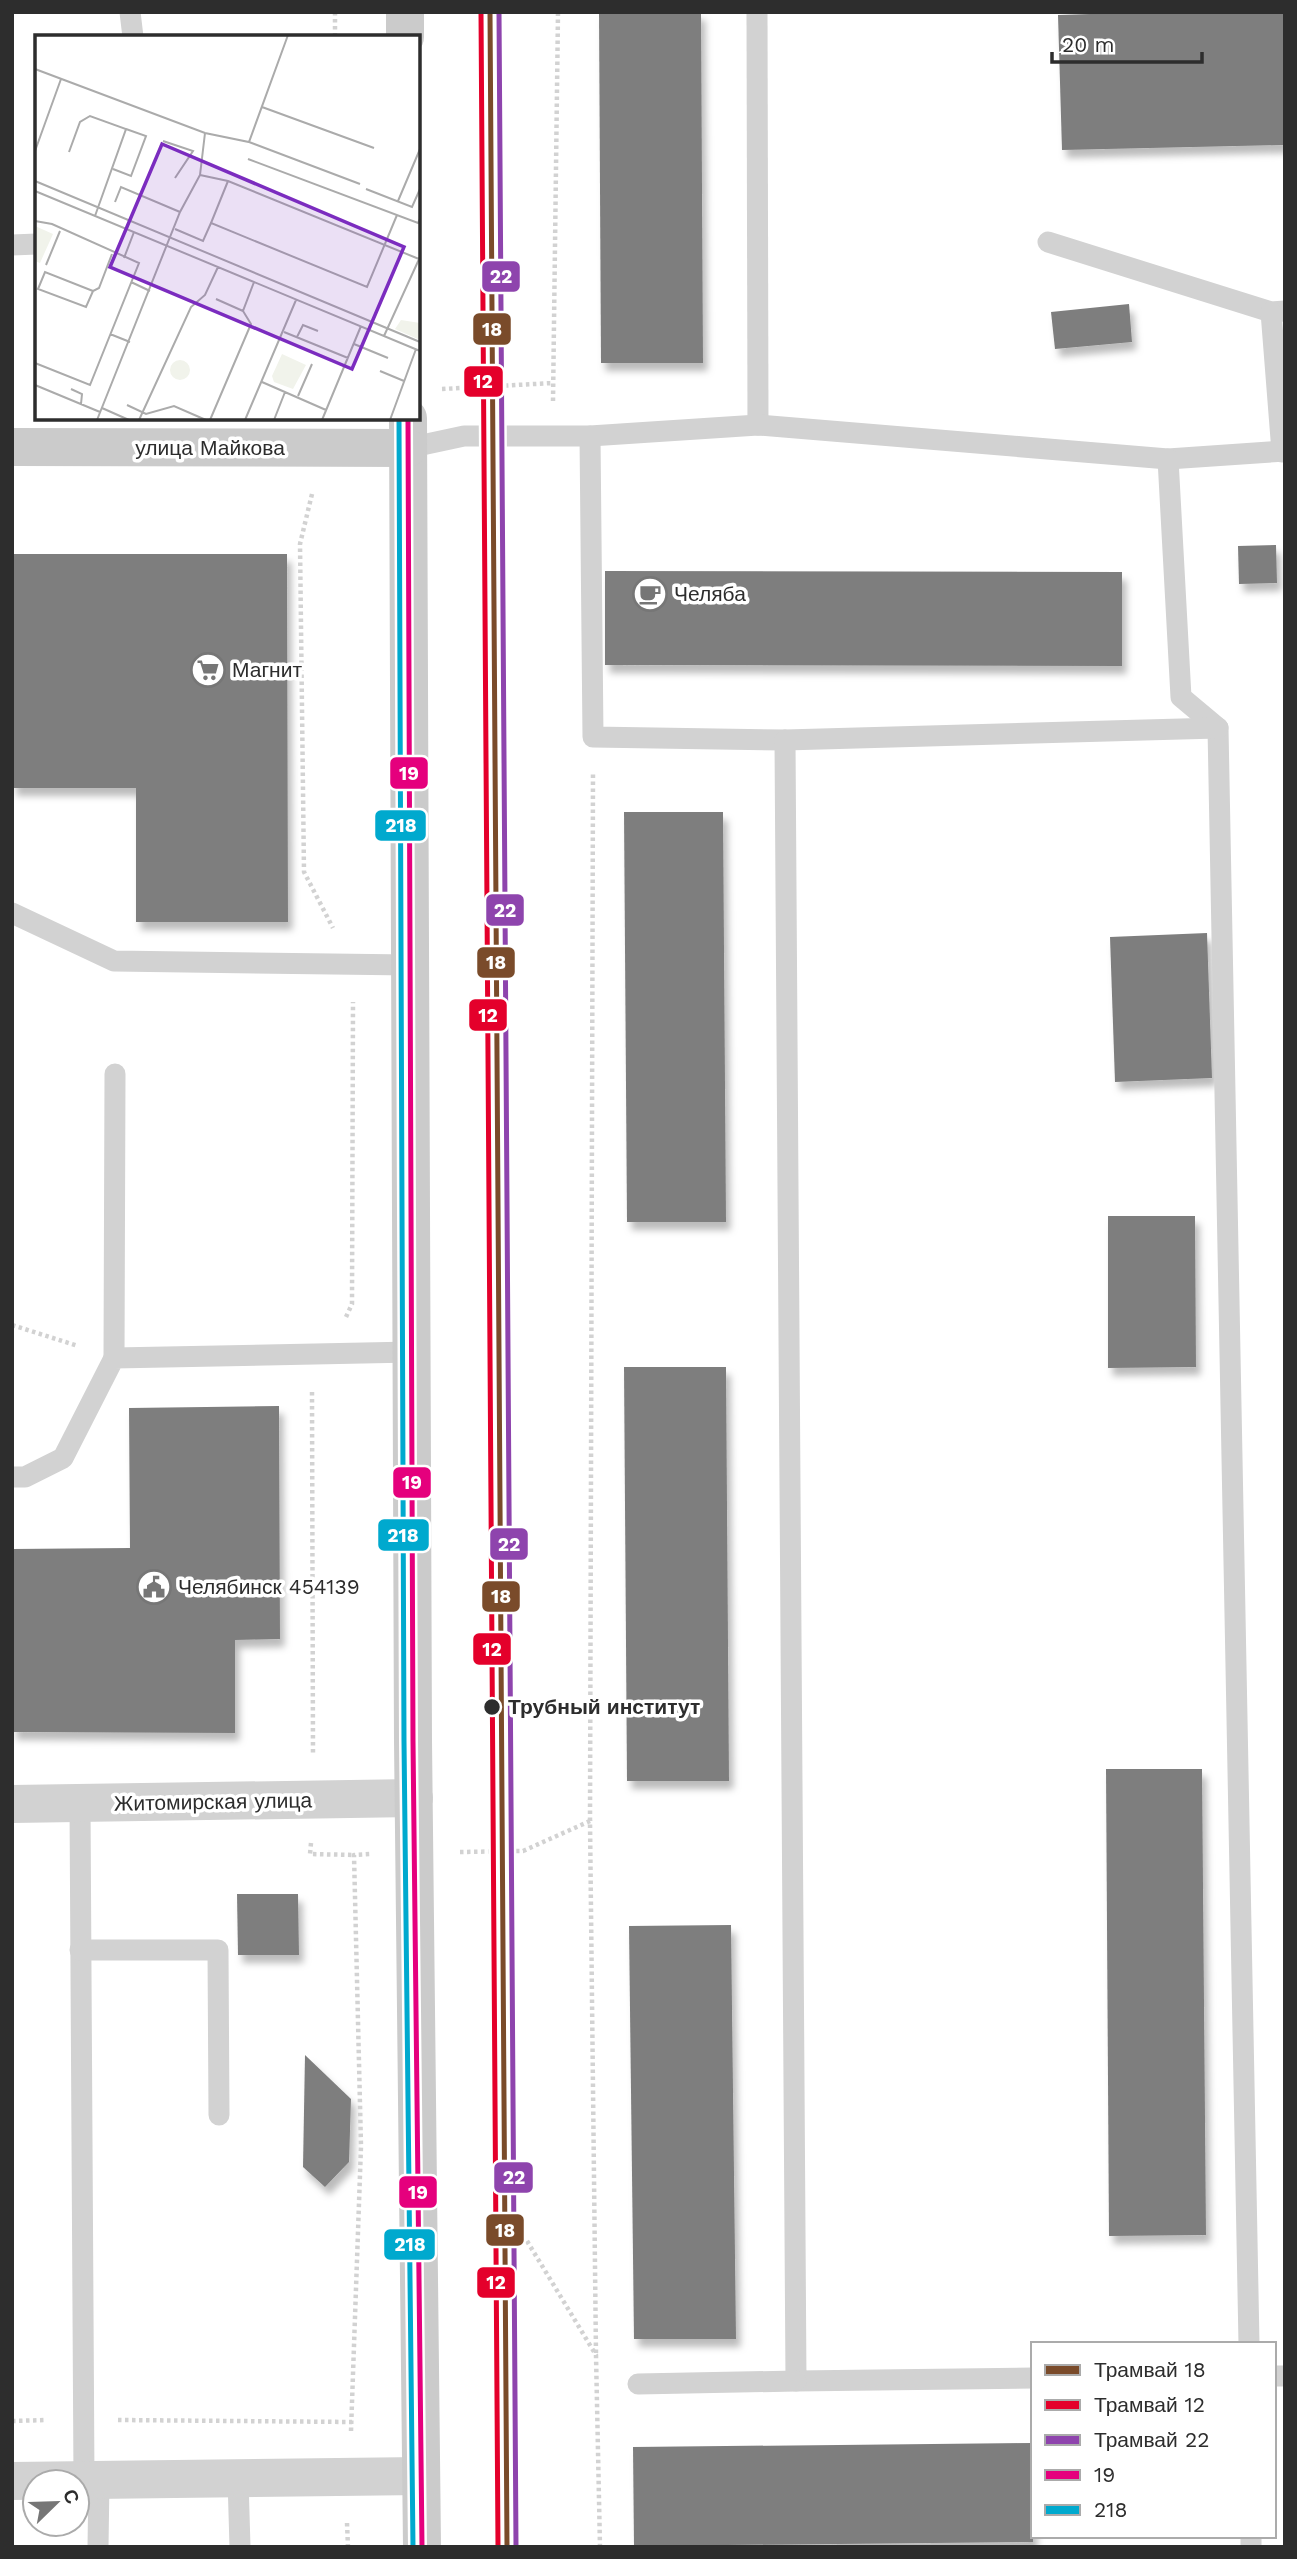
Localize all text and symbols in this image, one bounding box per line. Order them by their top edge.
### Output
scale bar [1052,21,1202,65]
text: 20 m [1062,32,1114,57]
inset map [35,35,420,420]
line badge: 22 [481,260,521,293]
text: 22 [490,265,512,288]
line badge: 18 [472,312,512,346]
text: 18 [482,318,502,341]
line badge: 12 [463,365,504,398]
text: 12 [473,370,493,393]
street label: улица Майкова [135,435,285,460]
cafe icon: Челяба [631,575,669,613]
place label: Челяба [674,581,746,606]
supermarket icon: Магнит [189,651,227,689]
place label: Магнит [232,657,302,682]
line badge: 19 [389,756,429,790]
text: 19 [399,762,419,785]
line badge: 218 [374,809,427,842]
text: 218 [385,814,417,837]
line badge: 22 [485,893,525,927]
text: 22 [494,899,516,922]
line badge: 18 [476,946,516,979]
text: 18 [486,951,506,974]
line badge: 12 [468,998,508,1032]
text: 12 [478,1004,498,1027]
line badge: 19 [392,1466,432,1499]
text: 19 [402,1471,422,1494]
line badge: 218 [377,1518,430,1552]
text: 218 [387,1524,419,1547]
line badge: 22 [489,1527,529,1561]
text: 22 [498,1533,520,1556]
public building icon: Челябинск 454139 [135,1568,173,1606]
place label: Челябинск 454139 [178,1574,360,1599]
line badge: 18 [481,1580,521,1613]
text: 18 [491,1585,511,1608]
line badge: 12 [472,1632,512,1666]
text: 12 [482,1638,502,1661]
place label: Трубный институт [508,1694,700,1719]
marker: Трубный институт [482,1697,502,1717]
street label: Житомирская улица [114,1787,313,1816]
line badge: 22 [493,2161,534,2194]
text: 22 [503,2166,525,2189]
line badge: 19 [398,2175,438,2209]
text: 19 [408,2181,428,2204]
line badge: 18 [485,2213,525,2247]
text: 18 [495,2219,515,2242]
line badge: 218 [383,2228,436,2261]
text: 218 [394,2233,426,2256]
line badge: 12 [476,2266,516,2299]
text: 12 [486,2271,506,2294]
legend [1031,2342,1276,2538]
text: Трамвай 18 [1094,2357,1206,2382]
text: Трамвай 12 [1094,2392,1205,2417]
text: Трамвай 22 [1094,2427,1209,2452]
text: 19 [1094,2462,1115,2487]
north arrow [21,2468,91,2538]
text: С [58,2486,85,2508]
text: 218 [1094,2497,1127,2522]

